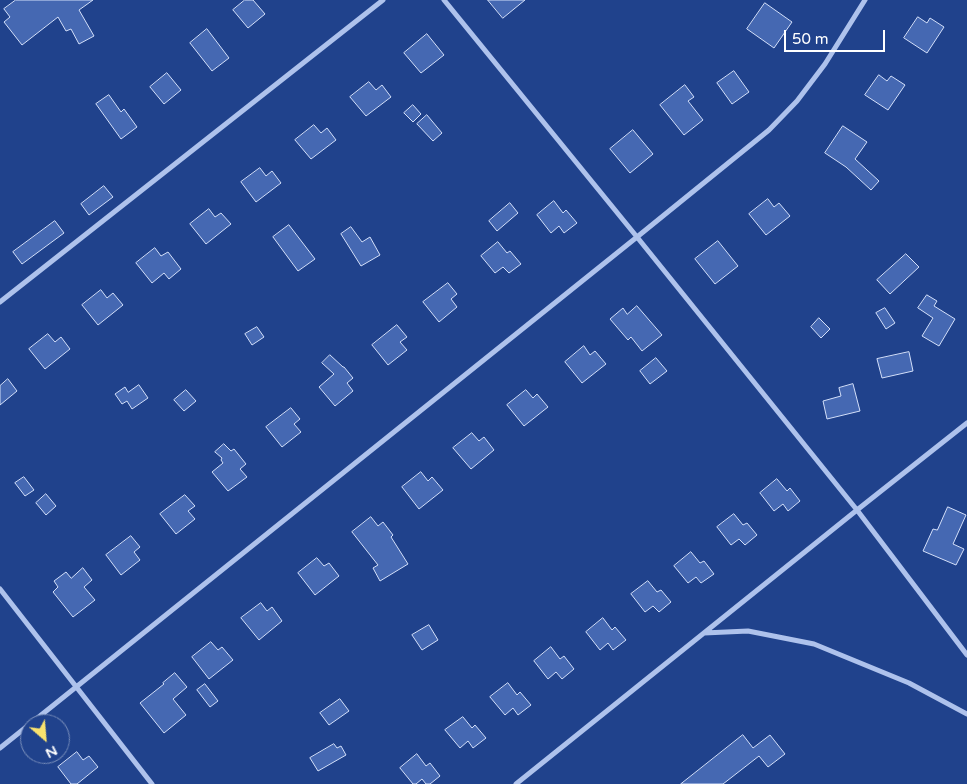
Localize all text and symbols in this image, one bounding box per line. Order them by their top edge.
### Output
scale bar [787,20,888,52]
text: 50 m [792,30,829,48]
north arrow [20,714,70,764]
text: N [43,742,60,762]

